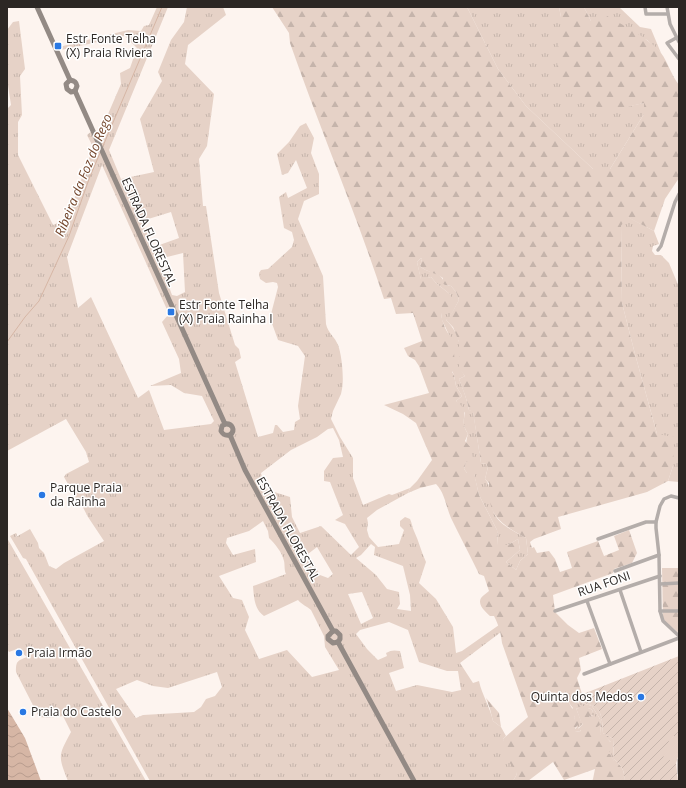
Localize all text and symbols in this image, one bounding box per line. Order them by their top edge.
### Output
place label: Estr Fonte Telha (X) Praia Riviera [66,30,156,61]
marker: Estr Fonte Telha (X) Praia Riviera [53,41,63,51]
water label: Ribeira da Foz do Rego [50,111,116,239]
street label: ESTRADA FLORESTAL [118,175,181,289]
place label: Estr Fonte Telha (X) Praia Rainha I [179,296,273,327]
marker: Estr Fonte Telha (X) Praia Rainha I [166,307,176,317]
street label: ESTRADA FLORESTAL [253,473,324,584]
place label: Parque Praia da Rainha [50,479,122,510]
marker: Parque Praia da Rainha [37,490,47,500]
street label: RUA FONI [575,567,633,600]
place label: Praia Irmão [27,644,92,661]
marker: Praia Irmão [14,648,24,658]
place label: Quinta dos Medos [531,688,633,705]
marker: Quinta dos Medos [636,692,646,702]
place label: Praia do Castelo [31,703,122,720]
marker: Praia do Castelo [18,707,28,717]

